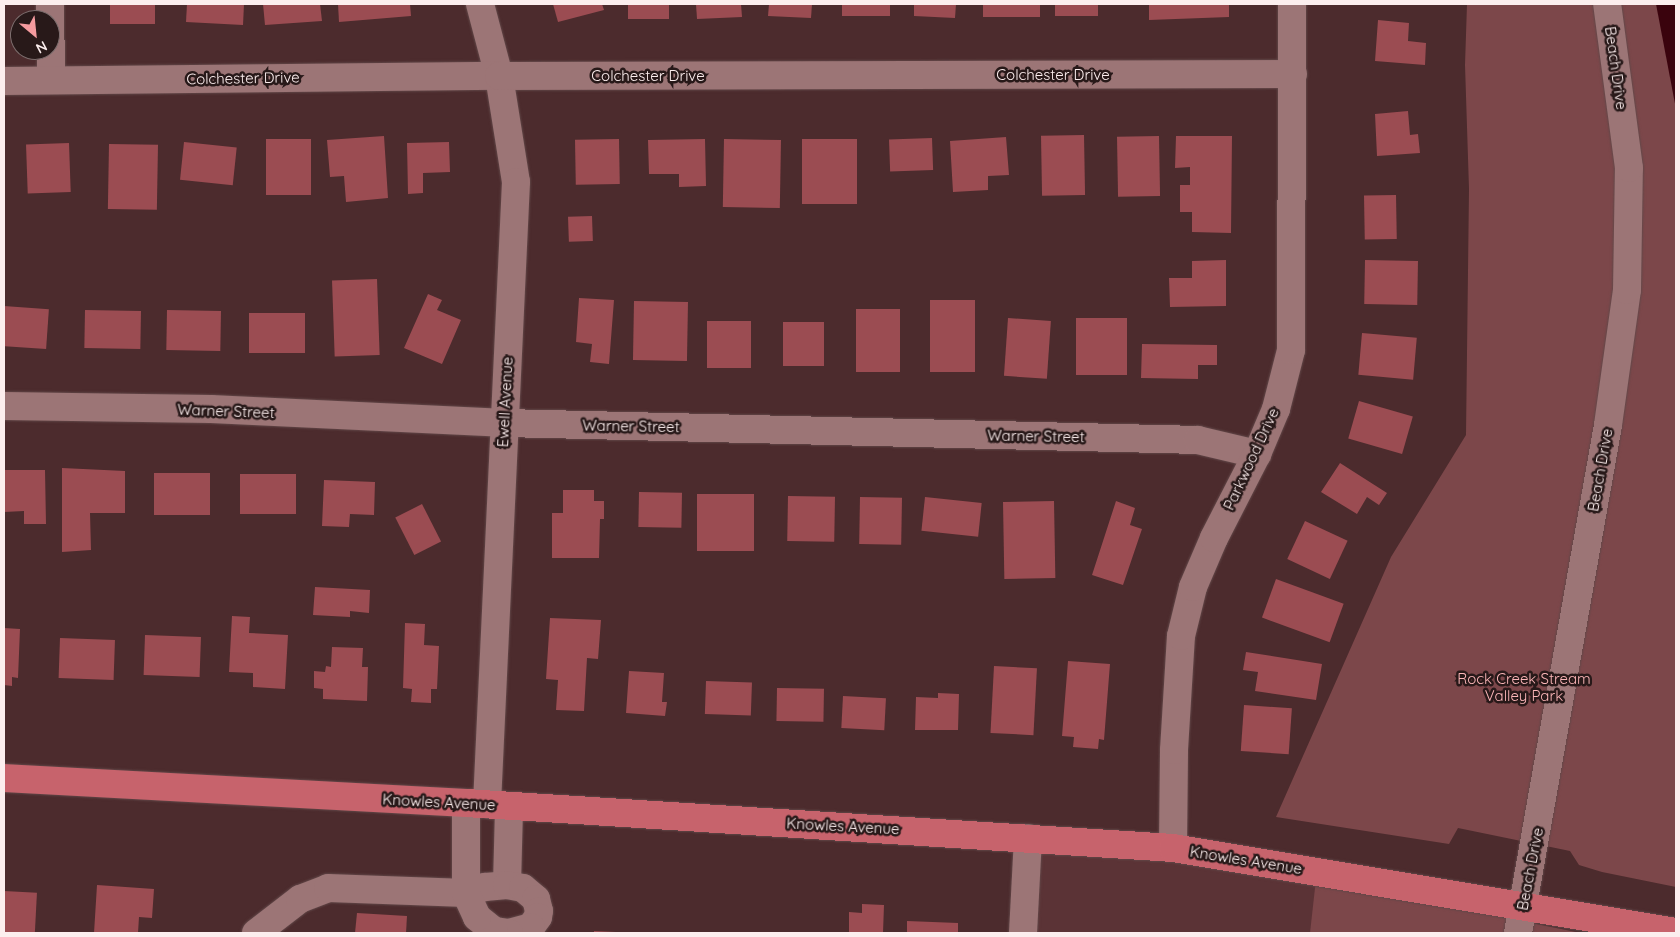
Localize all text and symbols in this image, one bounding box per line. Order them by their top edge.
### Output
north arrow [10,10,60,60]
street label: Beach Drive [1601,25,1631,111]
text: N [33,37,50,58]
street label: Colchester Drive [996,66,1110,84]
street label: Colchester Drive [591,67,705,85]
street label: Colchester Drive [186,68,300,88]
street label: Ewell Avenue [494,356,516,448]
street label: Warner Street [177,400,275,422]
street label: Parkwood Drive [1220,405,1282,513]
street label: Warner Street [582,416,680,436]
street label: Warner Street [987,426,1085,446]
street label: Beach Drive [1584,427,1616,513]
park label: Rock Creek Stream Valley Park [1457,669,1591,704]
street label: Knowles Avenue [382,790,496,814]
street label: Knowles Avenue [786,814,900,838]
street label: Beach Drive [1513,826,1547,912]
street label: Knowles Avenue [1189,842,1303,878]

